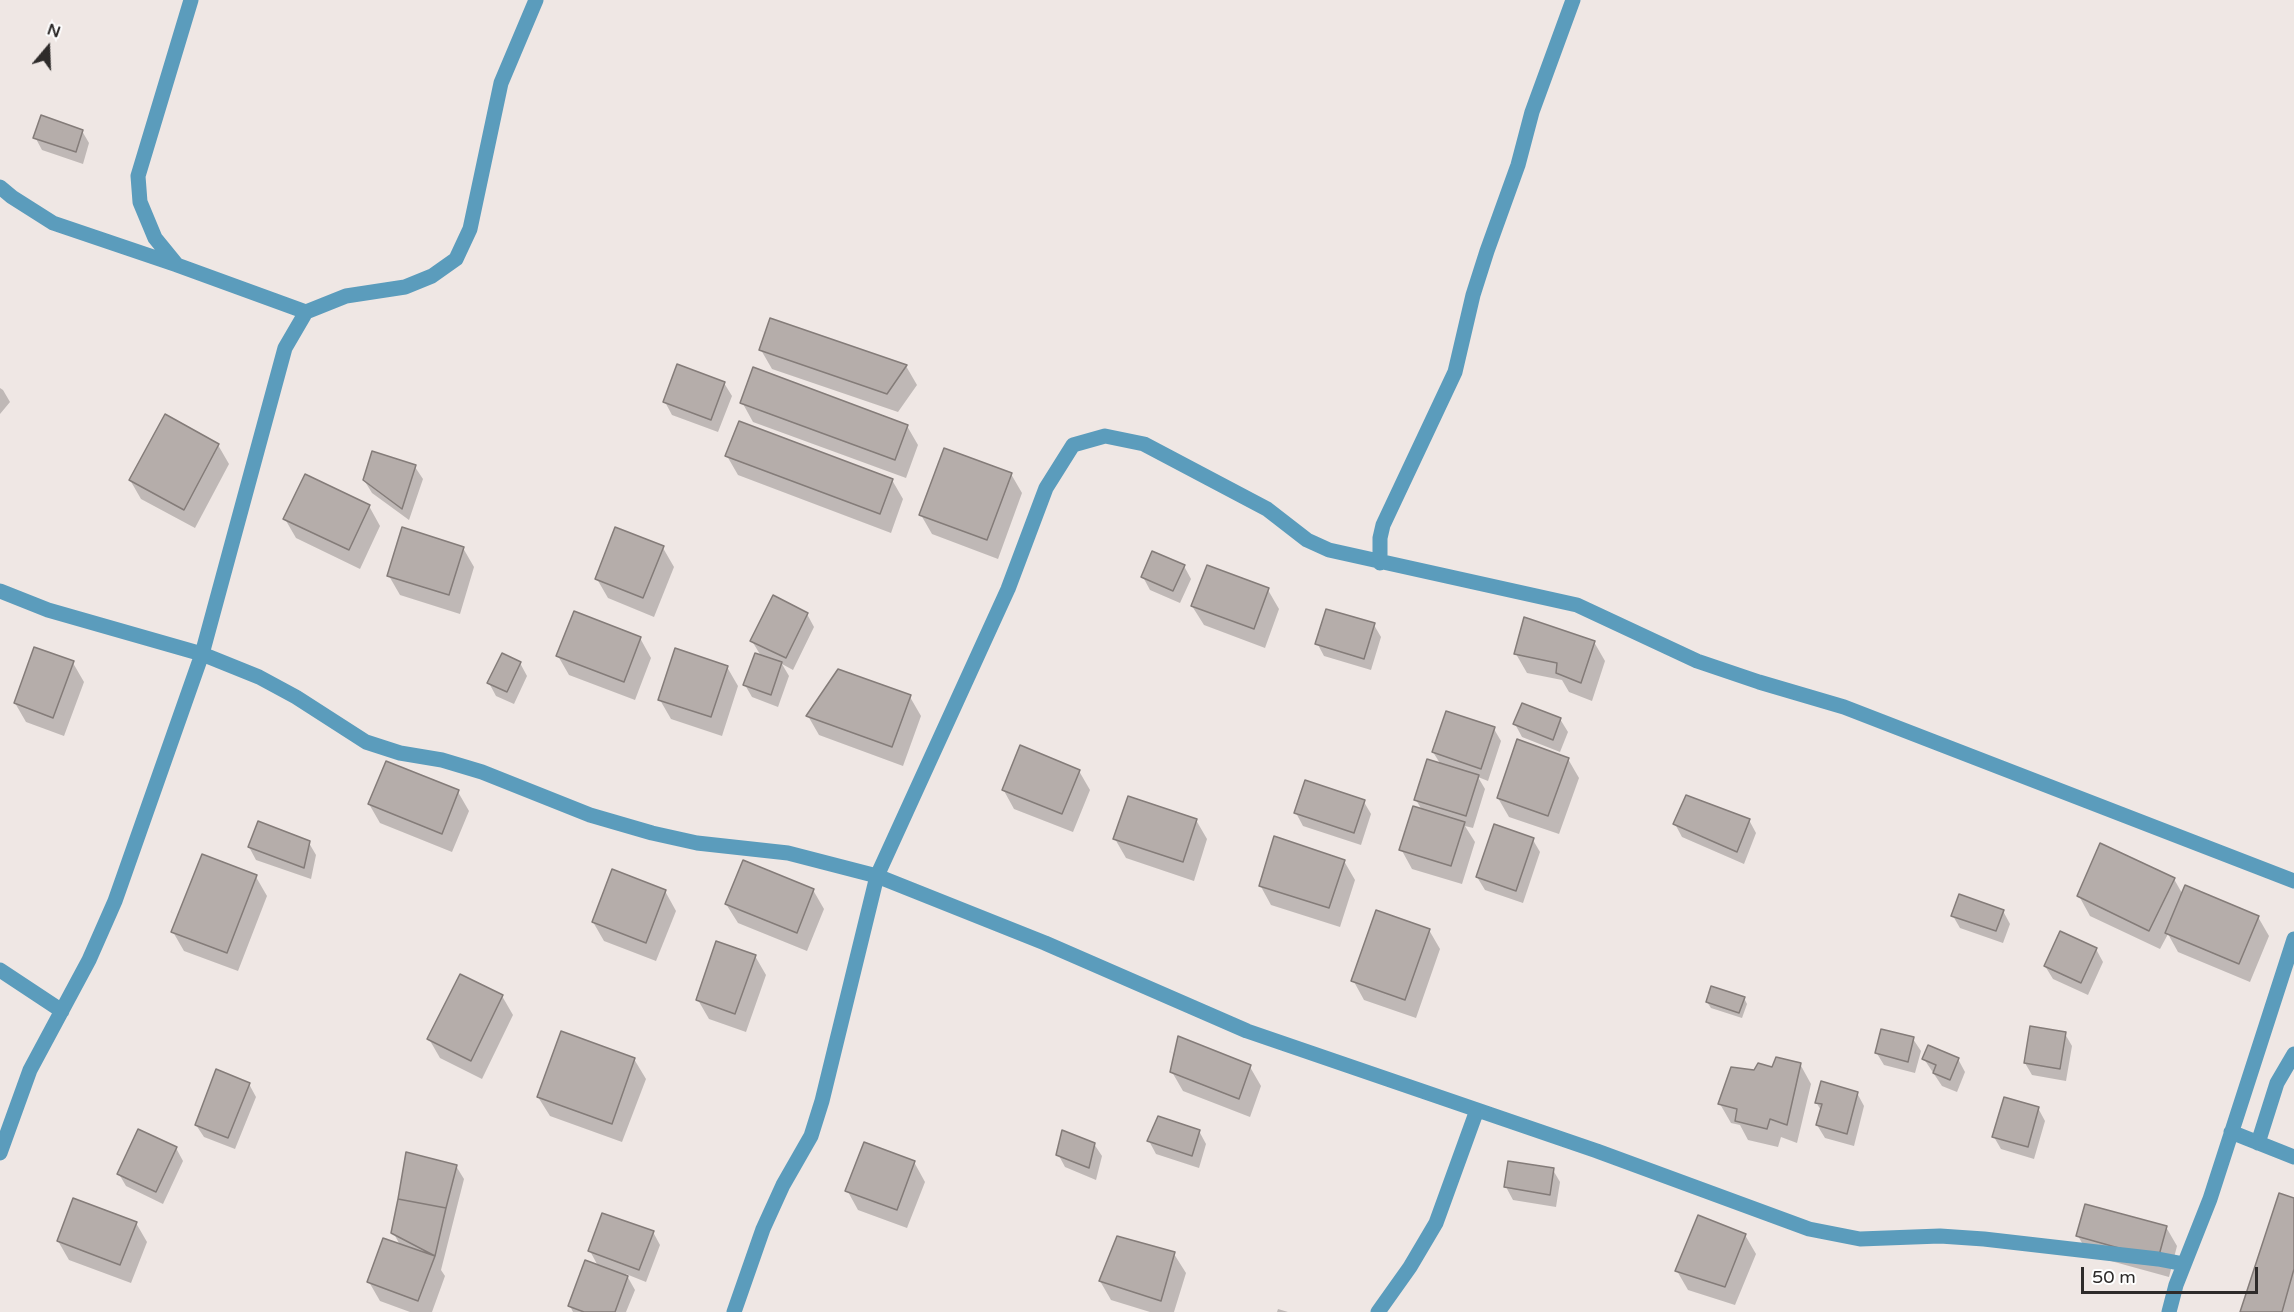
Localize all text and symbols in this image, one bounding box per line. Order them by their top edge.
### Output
north arrow [18,18,78,78]
text: N [45,19,63,43]
scale bar [2084,1255,2261,1293]
text: 50 m [2092,1266,2136,1288]

